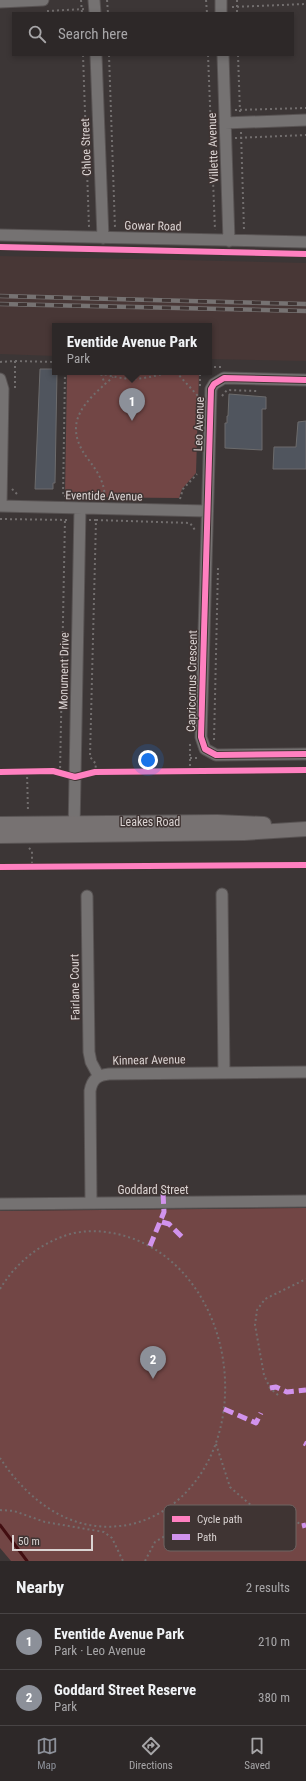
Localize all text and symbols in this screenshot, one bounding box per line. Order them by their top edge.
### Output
search box [12,12,294,56]
icon: search [26,23,48,45]
text: Search here [58,25,128,43]
street label: Villette Avenue [205,112,221,184]
street label: Chloe Street [78,117,94,176]
street label: Gowar Road [124,219,182,233]
popup [52,323,212,375]
text: Eventide Avenue Park [67,333,197,351]
text: Park [67,351,90,366]
pin: 1 [119,388,145,421]
street label: Leo Avenue [191,396,207,452]
street label: Eventide Avenue [65,488,143,504]
street label: Capricornus Crescent [184,629,200,732]
street label: Monument Drive [56,632,72,710]
your location [138,750,158,770]
street label: Leakes Road [120,815,180,829]
street label: Fairlane Court [67,953,83,1020]
street label: Kinnear Avenue [112,1052,186,1068]
street label: Goddard Street [117,1183,189,1197]
pin: 2 [140,1346,166,1379]
legend [164,1505,296,1551]
text: Cycle path [197,1513,242,1526]
text: Path [197,1531,217,1544]
scale bar [12,1533,93,1552]
text: 50 m [18,1535,40,1548]
text: Nearby [16,1577,64,1597]
text: 2 results [246,1580,290,1595]
text: Eventide Avenue Park [54,1625,184,1643]
text: 1 [26,1634,32,1649]
text: 210 m [258,1634,290,1649]
text: Park · Leo Avenue [54,1643,146,1658]
text: Goddard Street Reserve [54,1681,196,1699]
text: 2 [26,1690,32,1705]
text: 380 m [258,1690,290,1705]
text: Park [54,1699,77,1714]
tab: Map [36,1735,58,1772]
tab: Directions [129,1735,173,1772]
tab: Saved [244,1735,270,1772]

